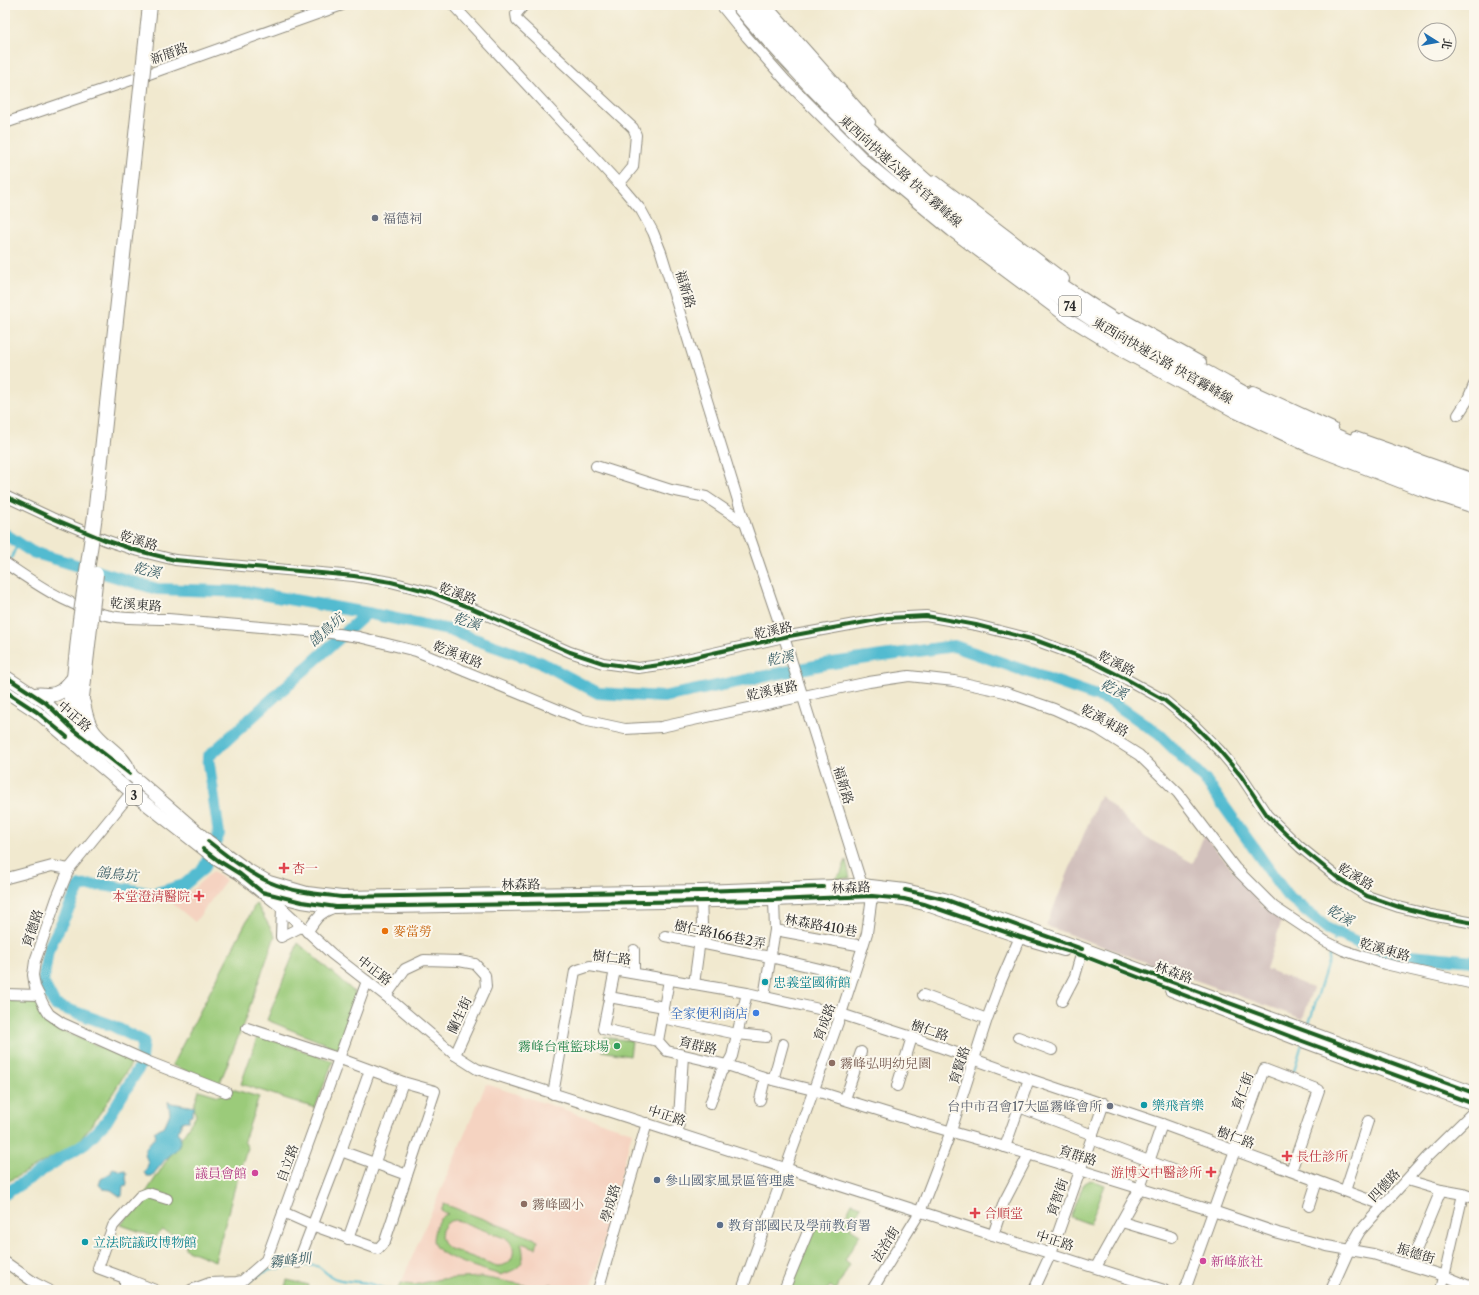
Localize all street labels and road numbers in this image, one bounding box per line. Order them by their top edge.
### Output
street label: 新厝路 [148,39,190,67]
street label: 東西向快速公路 快官霧峰線 [836,112,966,230]
street label: 福新路 [673,268,699,310]
road number: 74 [1059,296,1081,316]
street label: 東西向快速公路 快官霧峰線 [1090,313,1236,407]
street label: 乾溪路 [118,527,160,553]
street label: 乾溪路 [437,579,479,607]
street label: 乾溪東路 [109,594,163,614]
street label: 乾溪路 [752,618,794,642]
street label: 乾溪東路 [431,637,485,671]
street label: 乾溪路 [1096,647,1138,679]
street label: 乾溪東路 [745,677,799,703]
street label: 中正路 [55,697,95,735]
street label: 乾溪東路 [1078,700,1132,740]
street label: 福新路 [831,764,857,806]
road number: 3 [126,785,142,805]
street label: 乾溪路 [1335,859,1377,893]
street label: 林森路 [501,876,541,892]
street label: 林森路 [831,878,871,896]
street label: 育德路 [18,907,46,949]
street label: 林森路410巷 [784,911,858,939]
street label: 樹仁路166巷2弄 [673,916,767,952]
street label: 乾溪東路 [1358,934,1412,964]
street label: 樹仁路 [592,947,632,967]
street label: 中正路 [355,952,395,988]
street label: 林森路 [1153,958,1195,986]
street label: 蘭生街 [444,994,474,1036]
street label: 育成路 [810,1001,838,1043]
street label: 樹仁路 [909,1016,951,1044]
street label: 育群路 [677,1033,719,1057]
street label: 育賢路 [945,1044,973,1086]
street label: 育仁街 [1228,1070,1256,1112]
street label: 中正路 [646,1101,688,1129]
street label: 樹仁路 [1215,1123,1257,1151]
street label: 自立路 [273,1142,301,1184]
street label: 育群路 [1057,1142,1099,1168]
street label: 四德路 [1365,1165,1403,1205]
street label: 育智街 [1043,1176,1071,1218]
street label: 學成路 [597,1182,623,1224]
street label: 法治街 [868,1223,902,1265]
street label: 中正路 [1034,1226,1076,1254]
street label: 振德街 [1395,1240,1437,1266]

